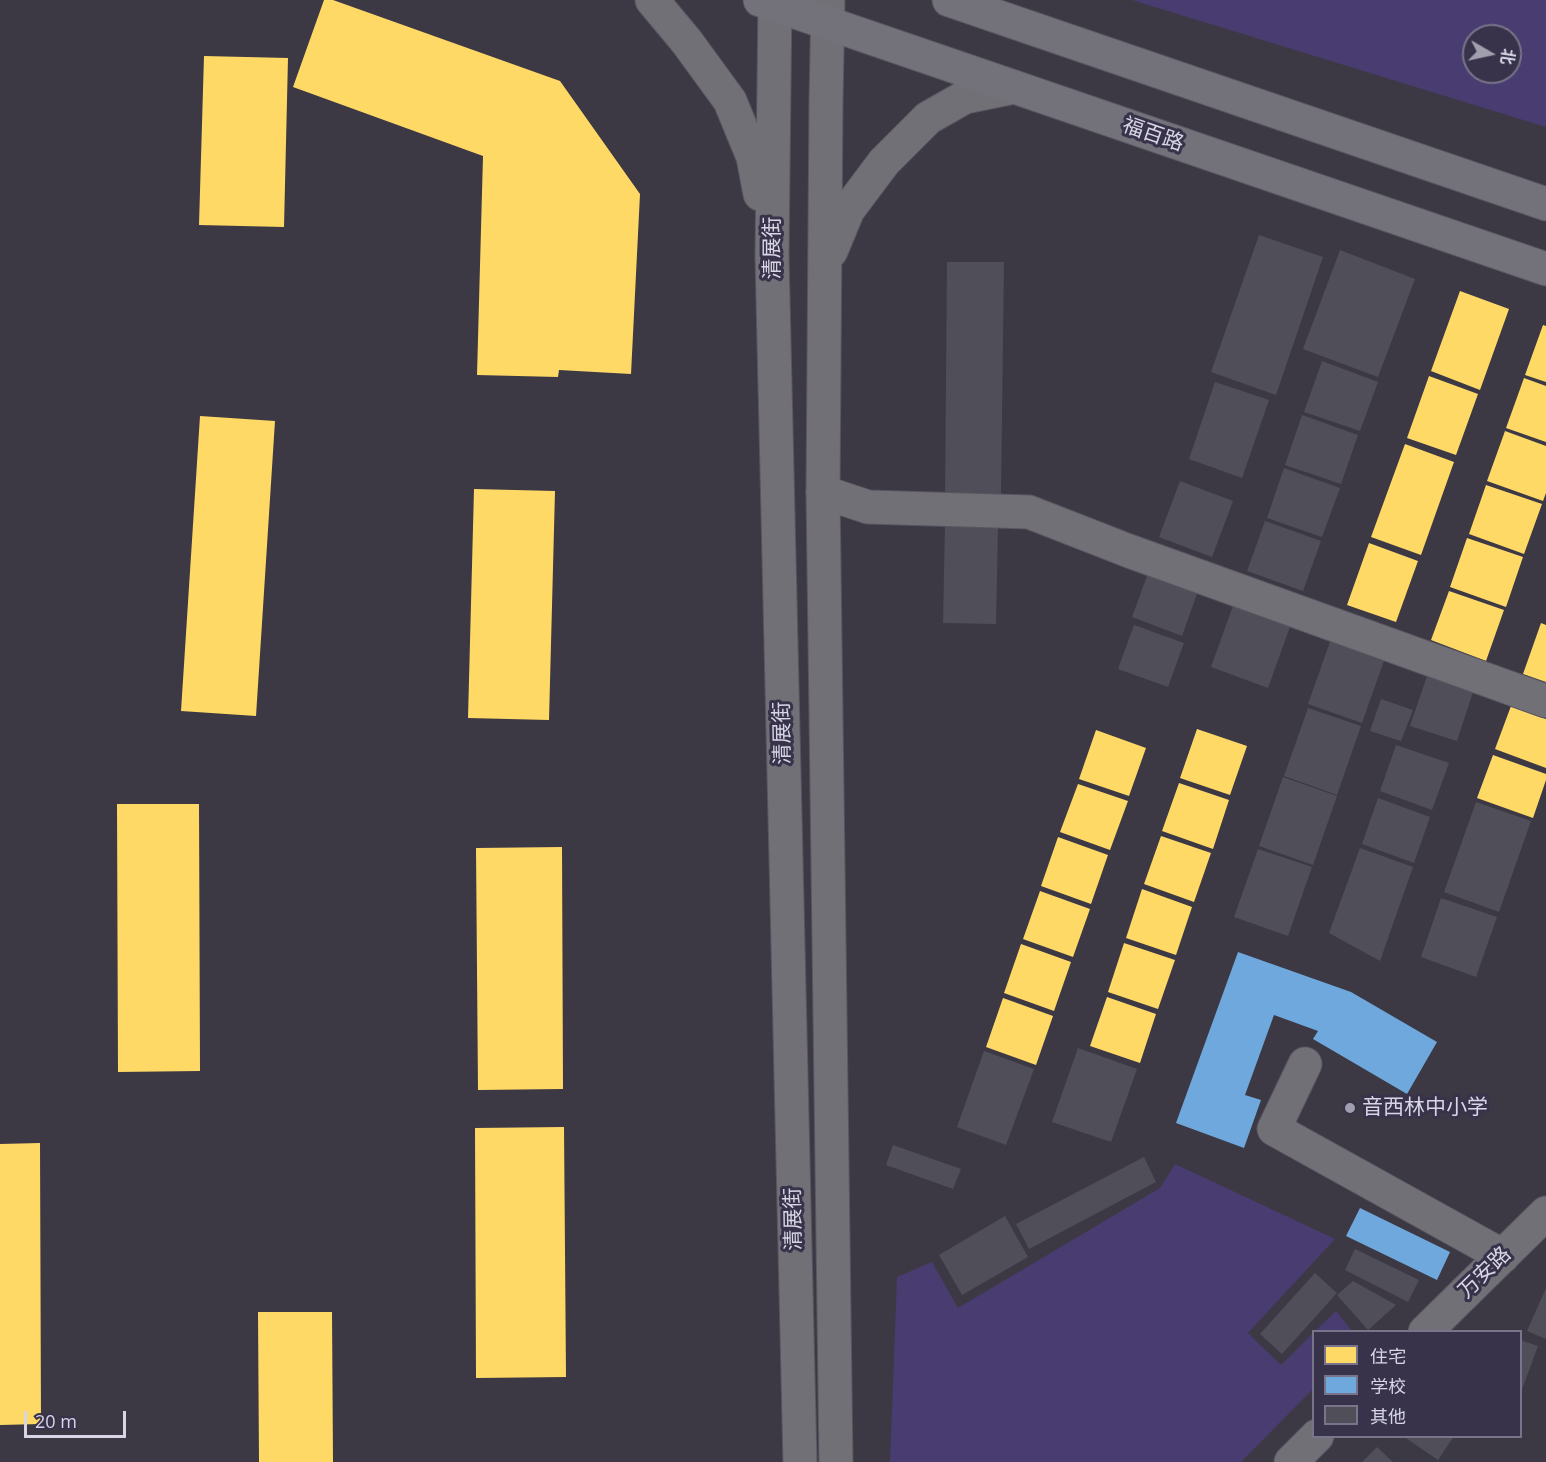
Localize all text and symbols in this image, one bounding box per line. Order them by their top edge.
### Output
north arrow [1462,24,1522,84]
text: 北 [1496,47,1520,66]
street label: 福百路 [1119,113,1187,157]
street label: 清展街 [760,217,786,279]
street label: 清展街 [770,701,796,765]
place label: 音西林中小学 [1362,1095,1488,1121]
marker: 音西林中小学 [1343,1101,1357,1115]
street label: 清展街 [781,1187,807,1251]
street label: 万安路 [1454,1242,1516,1304]
legend [1312,1330,1522,1438]
text: 住宅 [1370,1344,1406,1368]
text: 学校 [1370,1374,1406,1398]
scale bar [27,1399,129,1437]
text: 其他 [1370,1404,1406,1428]
text: 20 m [35,1409,77,1433]

